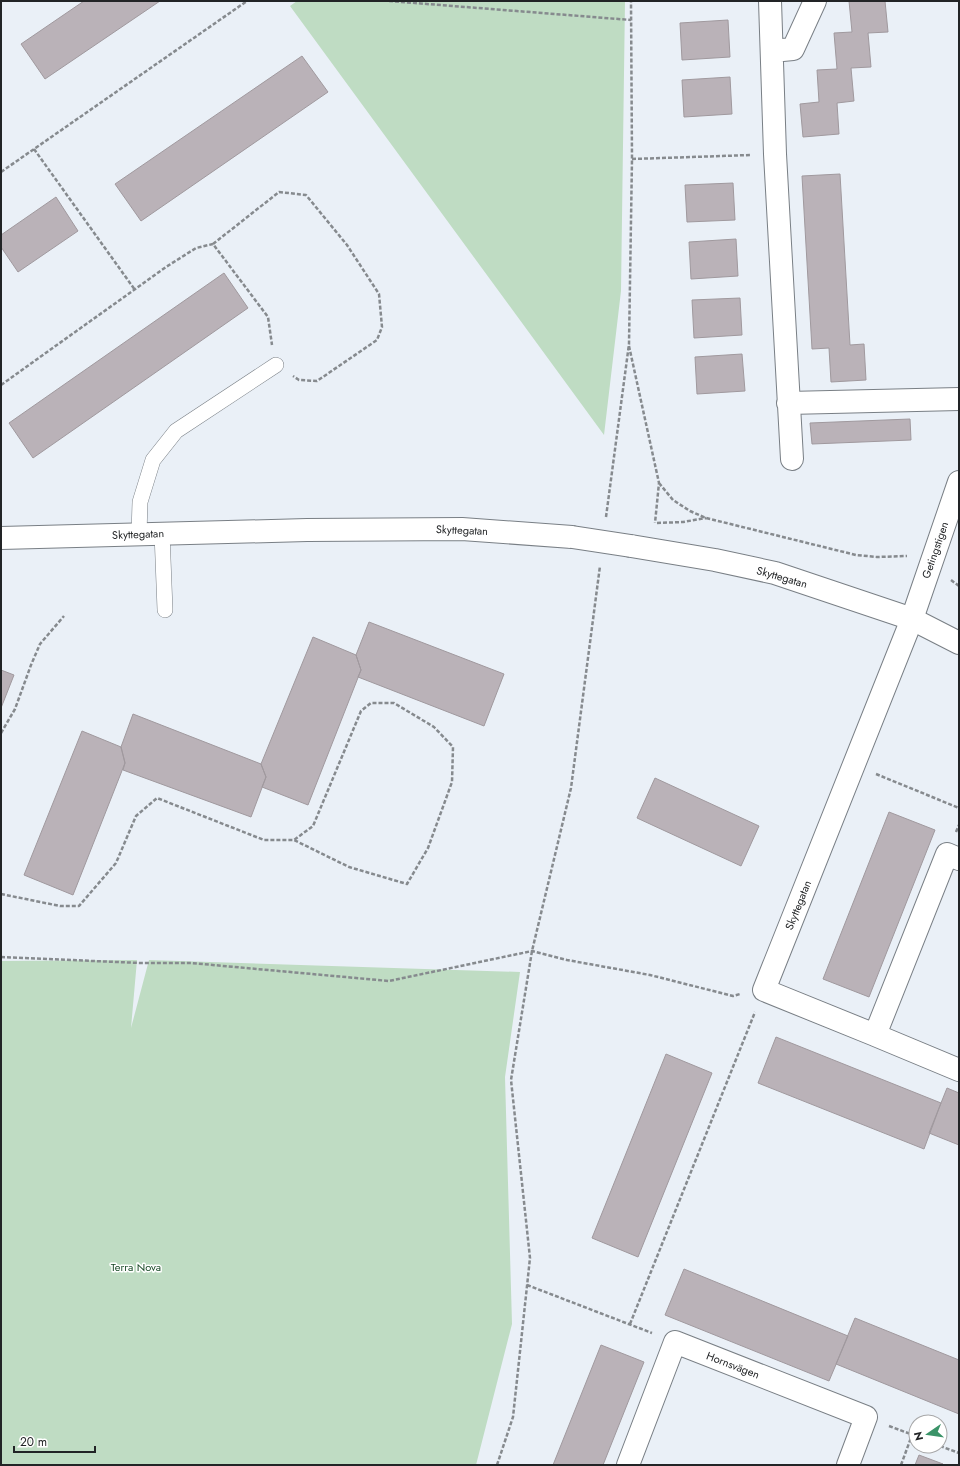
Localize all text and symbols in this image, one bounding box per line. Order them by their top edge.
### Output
street label: Getingstigen [918,519,952,581]
street label: Skyttegatan [436,521,488,539]
street label: Skyttegatan [112,525,164,543]
street label: Skyttegatan [755,562,809,592]
street label: Skyttegatan [781,878,815,932]
park label: Terra Nova [111,1259,161,1275]
street label: Hornsvägen [704,1348,762,1382]
north arrow [908,1414,948,1454]
scale bar [14,1428,95,1454]
text: N [909,1430,927,1442]
text: 20 m [20,1433,47,1451]

